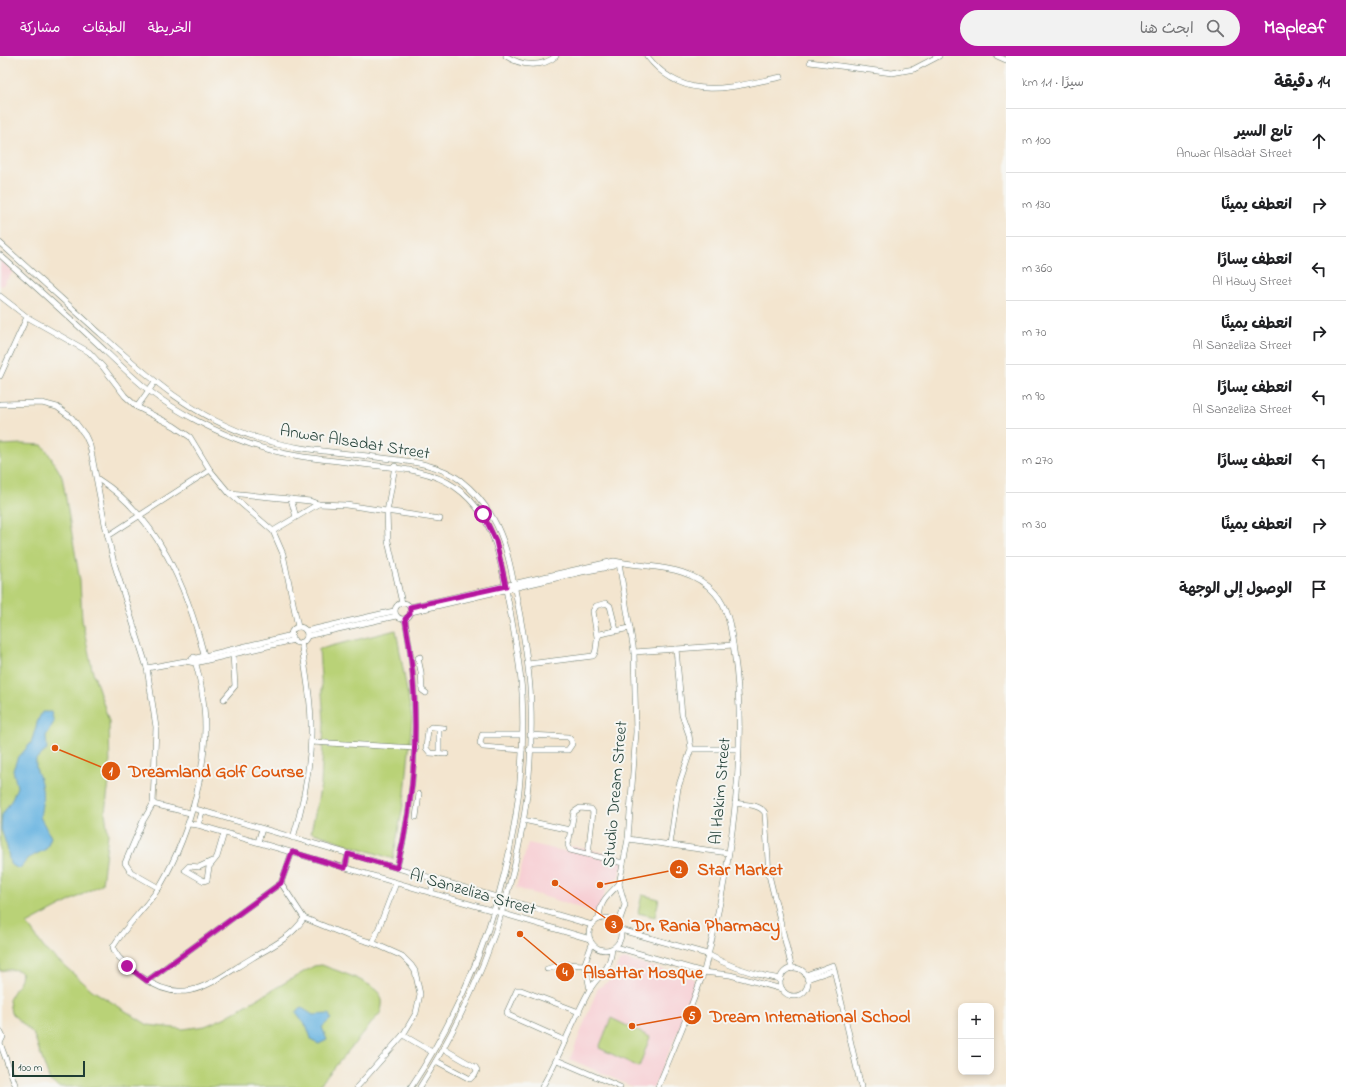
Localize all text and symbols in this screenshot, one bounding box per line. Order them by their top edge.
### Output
search box [960,10,1240,46]
text: Mapleaf [1264,15,1326,42]
icon: search [1204,17,1226,39]
text: مشاركة [20,18,60,39]
text: الطبقات [82,18,126,39]
text: الخريطة [148,18,191,39]
text: ابحث هنا [1140,18,1194,40]
text: 14 دقيقة [1274,70,1330,95]
text: سيرًا · 1.1 km [1022,73,1084,92]
text: تابع السير [1235,121,1292,143]
icon: ahead [1308,130,1330,152]
text: 100 m [1022,131,1051,150]
text: Anwar Alsadat Street [1176,144,1292,163]
text: انعطف يمينًا [1221,194,1292,216]
icon: right [1308,194,1330,216]
text: 130 m [1022,195,1050,214]
text: انعطف يسارًا [1217,249,1292,271]
icon: left [1308,258,1330,280]
text: 360 m [1022,259,1052,278]
text: Al Hawy Street [1212,272,1292,291]
text: انعطف يمينًا [1221,313,1292,335]
icon: right [1308,322,1330,344]
text: 70 m [1022,323,1046,342]
text: Al Sanzeliza Street [1193,336,1292,355]
text: انعطف يسارًا [1217,377,1292,399]
icon: left [1308,386,1330,408]
text: 90 m [1022,387,1045,406]
text: Al Sanzeliza Street [1193,400,1292,419]
street label: Anwar Alsadat Street [278,418,432,467]
text: انعطف يسارًا [1217,450,1292,472]
icon: left [1308,450,1330,472]
text: 270 m [1022,451,1053,470]
route start [474,505,492,523]
text: انعطف يمينًا [1221,514,1292,536]
icon: right [1308,514,1330,536]
text: 30 m [1022,515,1046,534]
text: الوصول إلى الوجهة [1179,578,1292,600]
icon: arrive [1308,578,1330,600]
street label: Studio Dream Street [597,720,634,868]
street label: Al Hakim Street [703,736,738,846]
callout: Dreamland Golf Course [101,756,312,786]
text: Dreamland Golf Course [127,760,304,786]
text: 1 [109,763,113,781]
callout: Star Market [669,854,790,884]
text: Star Market [697,858,784,884]
text: 2 [675,861,682,879]
street label: Al Sanzeliza Street [407,862,539,922]
callout: Dr. Rania Pharmacy [604,909,788,939]
text: Dr. Rania Pharmacy [631,914,780,941]
text: 3 [611,916,617,934]
route end [118,957,136,975]
callout: Alsattar Mosque [555,957,711,987]
text: Alsattar Mosque [583,961,704,987]
text: 4 [562,964,568,982]
callout: Dream International School [682,1000,918,1030]
map controls [958,1003,994,1075]
button: + [958,1003,994,1039]
text: Dream International School [709,1005,910,1031]
text: 5 [689,1008,696,1026]
button: − [958,1039,994,1075]
scale bar [12,1059,85,1078]
text: 100 m [18,1060,42,1076]

